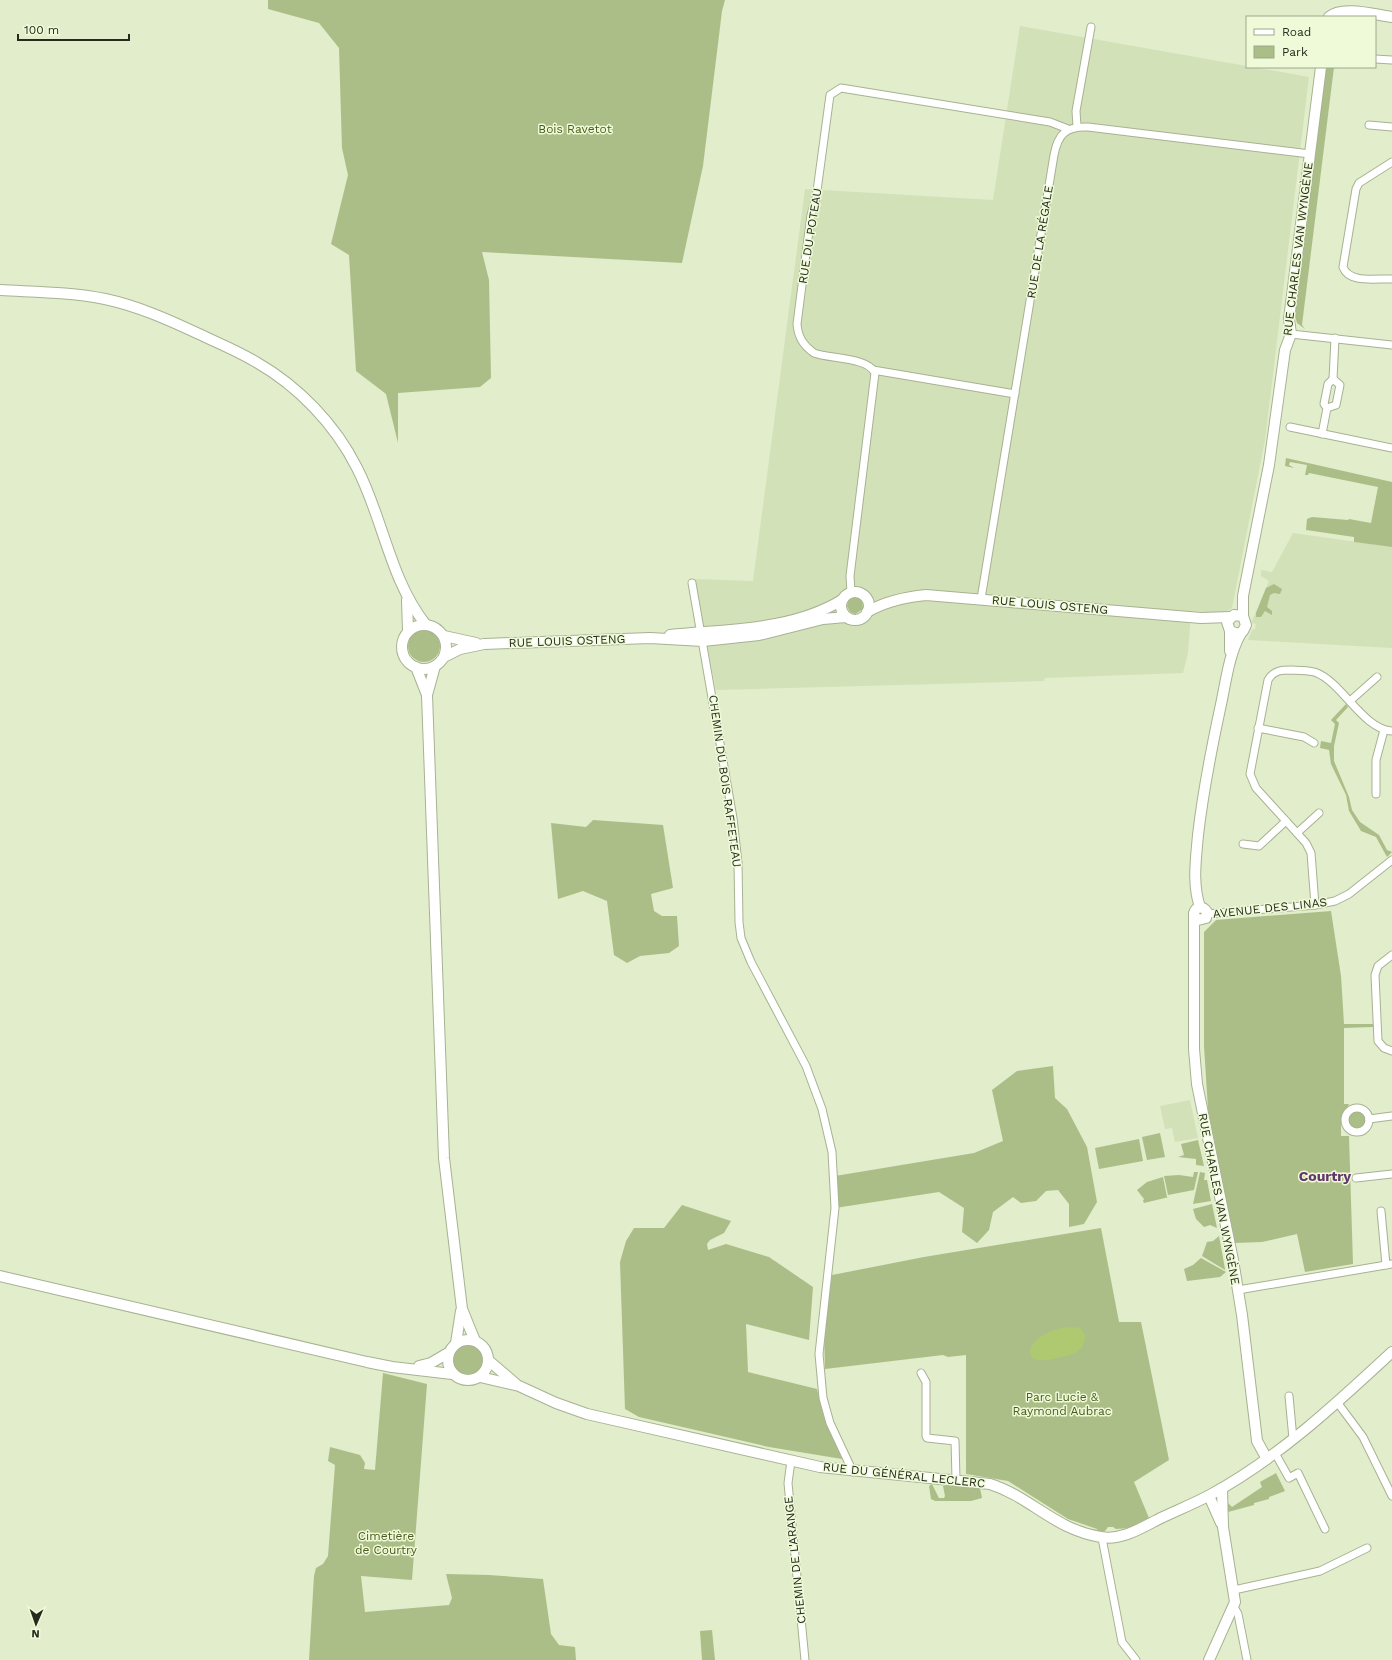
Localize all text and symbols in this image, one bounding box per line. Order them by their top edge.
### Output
scale bar [18,16,129,42]
legend [1246,16,1376,68]
text: 100 m [24,23,59,37]
text: Road [1282,25,1311,39]
text: Park [1282,45,1308,59]
park label: Bois Ravetot [538,122,612,136]
street label: RUE CHARLES VAN WYNGÈNE [1280,161,1316,337]
street label: RUE DE LA RÉGALE [1024,184,1056,300]
street label: RUE DU POTEAU [796,187,824,285]
street label: RUE LOUIS OSTENG [991,593,1109,617]
street label: RUE LOUIS OSTENG [508,632,626,650]
street label: CHEMIN DU BOIS RAFFETEAU [706,694,744,868]
street label: AVENUE DES LINAS [1212,895,1328,921]
street label: RUE CHARLES VAN WYNGÈNE [1195,1112,1243,1286]
district label: Courtry [1299,1168,1351,1184]
park label: Parc Lucie & Raymond Aubrac [1013,1390,1112,1418]
street label: RUE DU GÉNÉRAL LECLERC [822,1460,986,1490]
street label: CHEMIN DE L'ARANGE [781,1495,809,1624]
park label: Cimetière de Courtry [355,1529,418,1557]
north arrow [16,1604,56,1644]
text: N [31,1627,40,1640]

